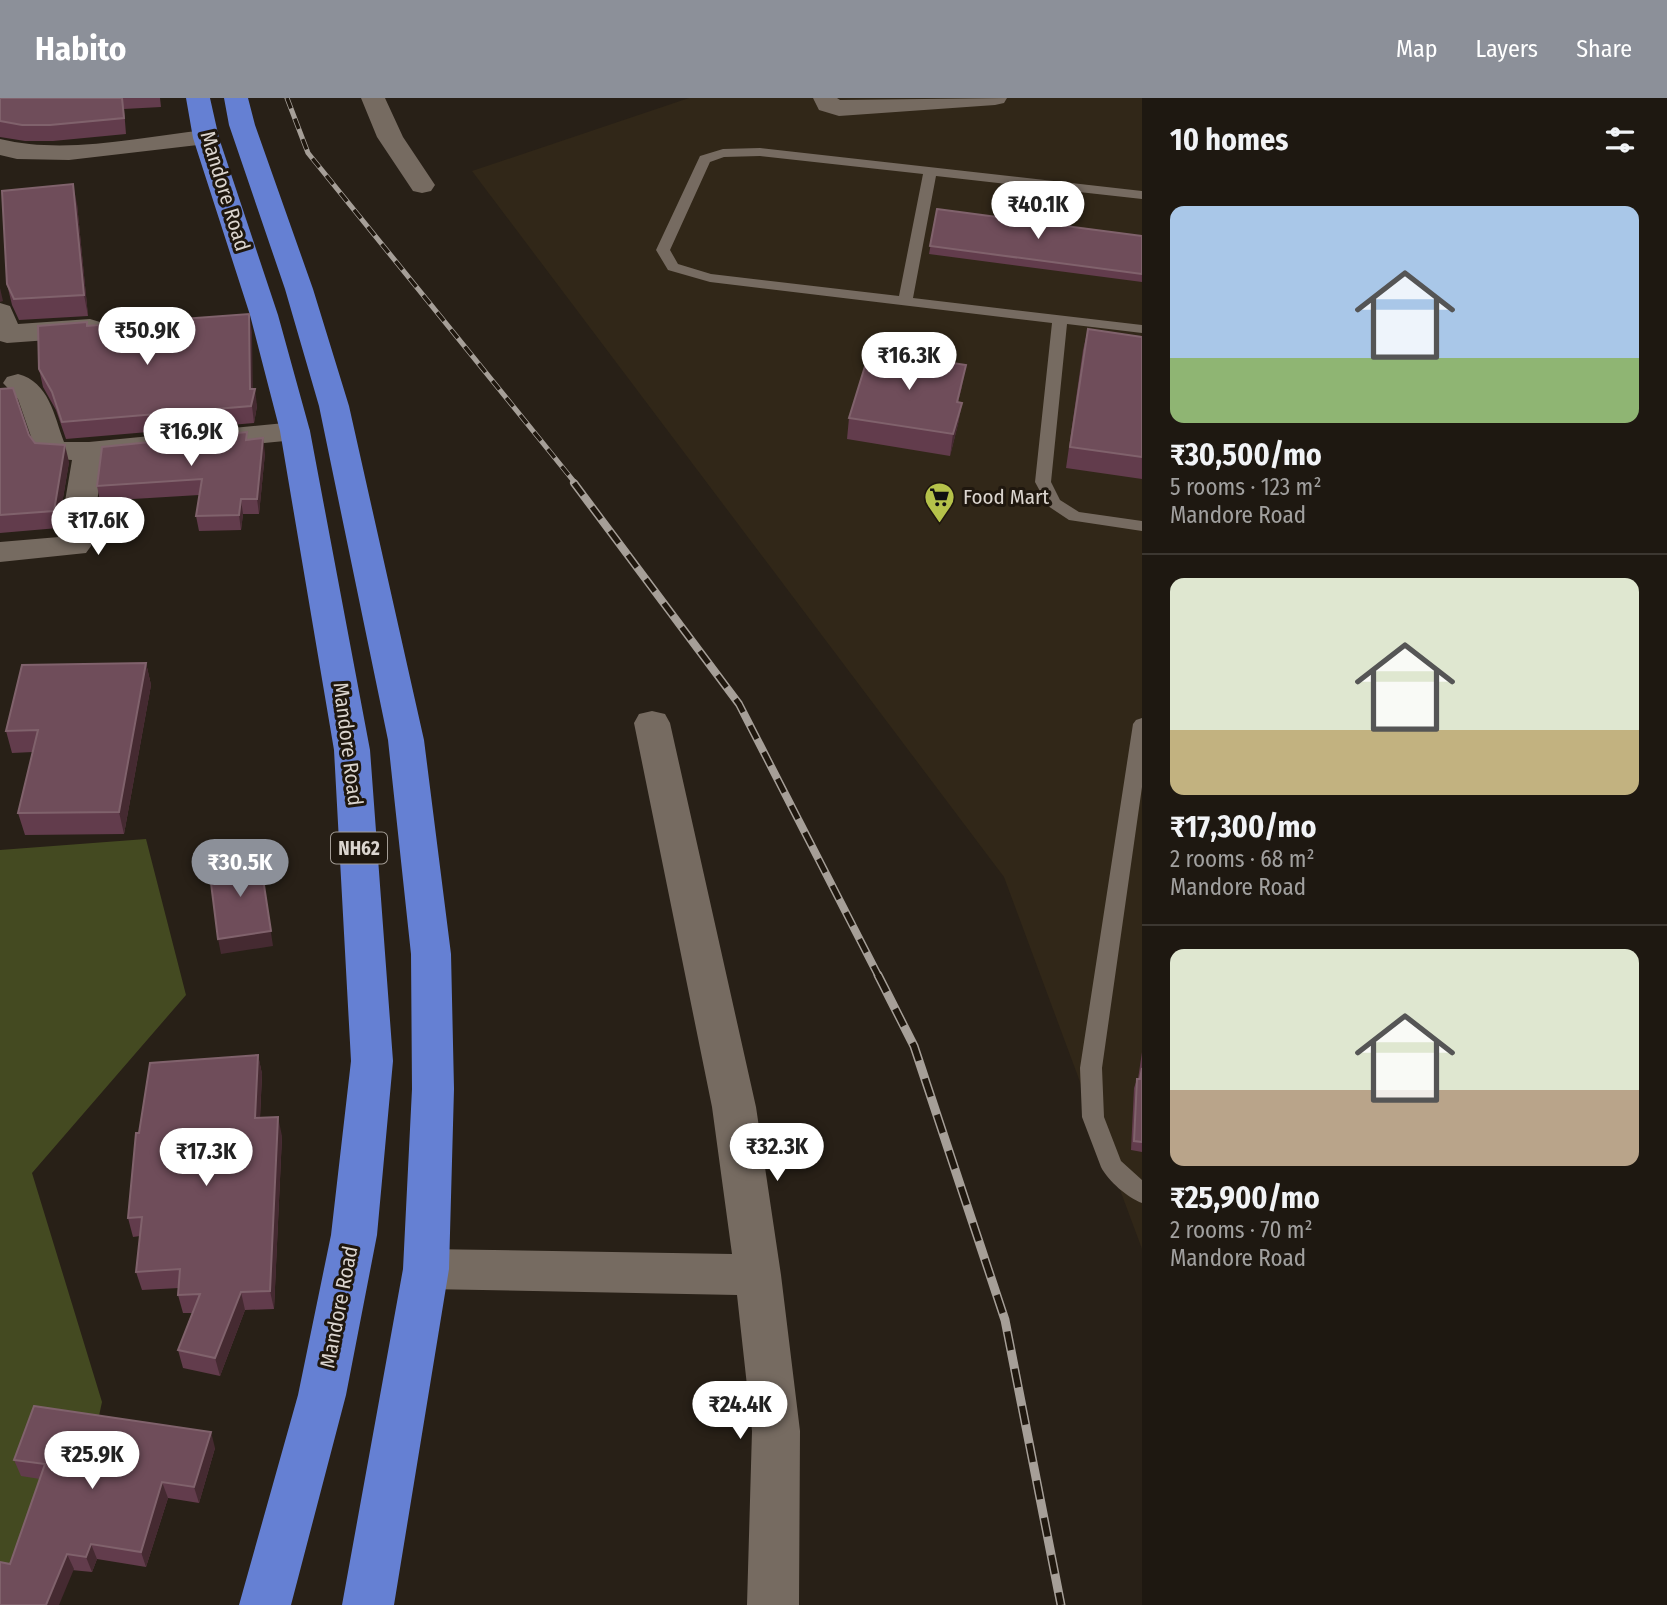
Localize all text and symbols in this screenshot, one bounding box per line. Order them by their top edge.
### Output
text: Habito [35,29,126,69]
text: Map [1396,35,1438,63]
text: Layers [1476,35,1538,63]
text: Share [1576,35,1632,63]
icon: filters [1601,121,1639,159]
text: 10 homes [1170,122,1288,158]
street label: Mandore Road [194,128,256,254]
pin: ₹40.1K [981,181,1095,241]
text: ₹40.1K [1007,190,1069,218]
icon: home [1342,252,1468,378]
pin: ₹50.9K [90,308,204,367]
text: ₹50.9K [114,316,180,344]
pin: ₹16.3K [852,332,966,392]
text: ₹16.3K [878,341,940,369]
pin: ₹16.9K [134,408,248,468]
text: ₹16.9K [159,417,223,445]
text: ₹30,500/mo [1170,437,1322,473]
text: 5 rooms · 123 m² [1170,473,1321,501]
supermarket icon: Food Mart [923,480,957,524]
place label: Food Mart [963,484,1049,510]
pin: ₹17.6K [41,498,155,557]
text: Mandore Road [1170,501,1306,529]
text: ₹17.6K [67,506,129,534]
icon: home [1342,624,1468,750]
street label: Mandore Road [328,681,368,807]
text: ₹17,300/mo [1170,809,1316,845]
road number: NH62 [331,832,387,863]
pin: ₹30.5K [183,840,297,899]
text: 2 rooms · 68 m² [1170,845,1315,873]
text: ₹30.5K [208,848,272,876]
text: Mandore Road [1170,873,1306,901]
icon: home [1342,995,1468,1121]
pin: ₹32.3K [720,1124,834,1183]
pin: ₹17.3K [149,1128,263,1188]
text: ₹32.3K [746,1132,808,1160]
text: ₹17.3K [176,1137,236,1165]
text: ₹25,900/mo [1170,1180,1320,1216]
text: 2 rooms · 70 m² [1170,1216,1313,1244]
street label: Mandore Road [314,1244,364,1370]
text: Mandore Road [1170,1244,1306,1272]
pin: ₹24.4K [683,1382,797,1441]
text: ₹24.4K [708,1390,772,1418]
pin: ₹25.9K [35,1432,149,1491]
text: ₹25.9K [60,1440,124,1468]

